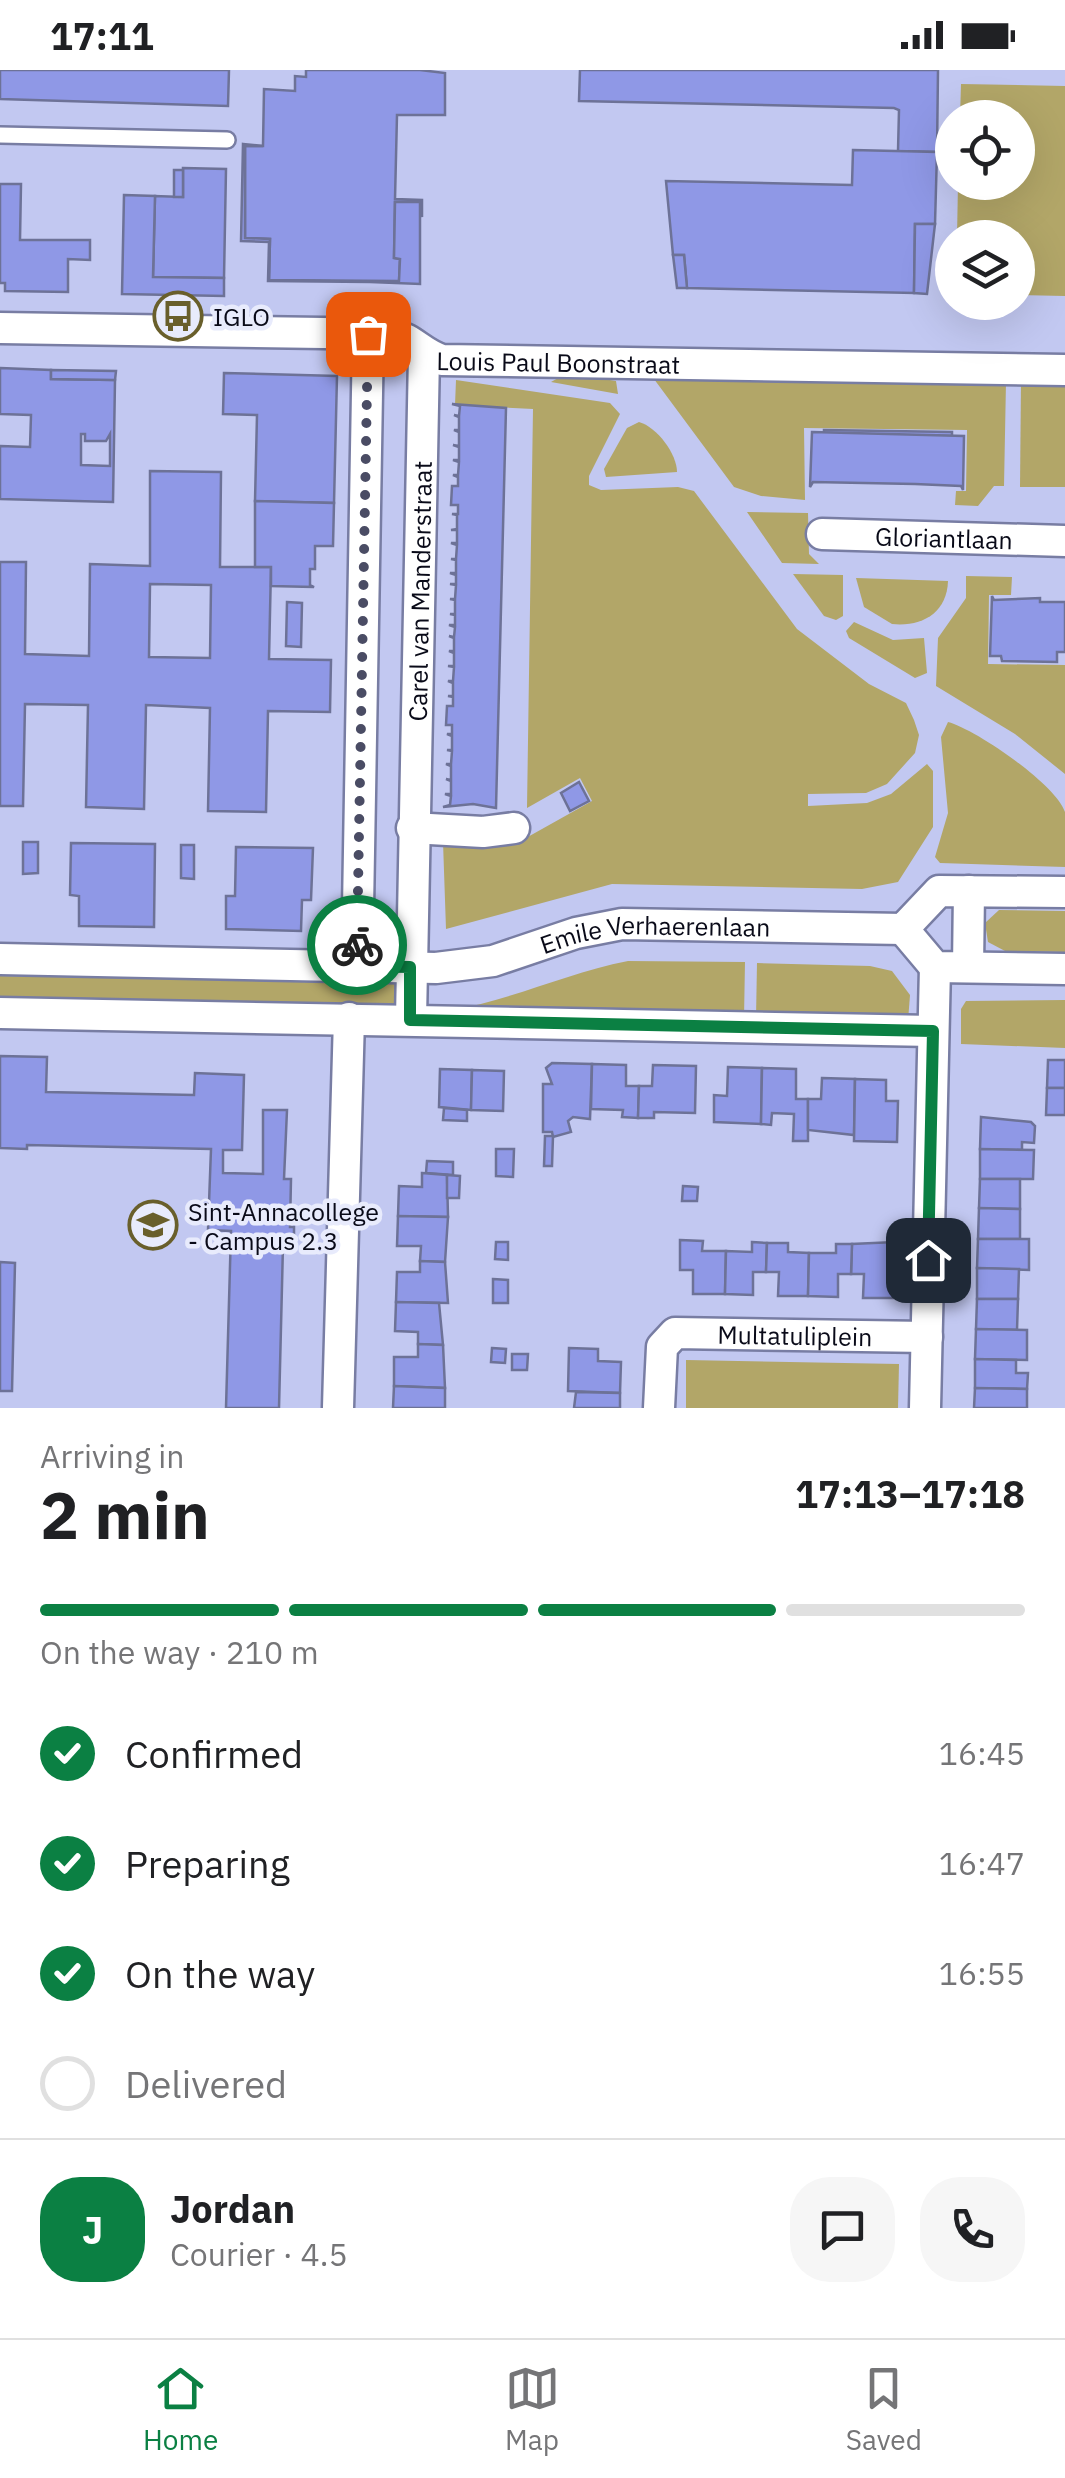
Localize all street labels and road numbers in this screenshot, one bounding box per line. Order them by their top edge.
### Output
street label: Louis Paul Boonstraat [436,343,681,380]
street label: Carel van Manderstraat [400,460,438,722]
street label: Gloriantlaan [875,519,1013,556]
street label: Emile Verhaerenlaan [535,907,771,961]
street label: Multatuliplein [717,1317,873,1353]

